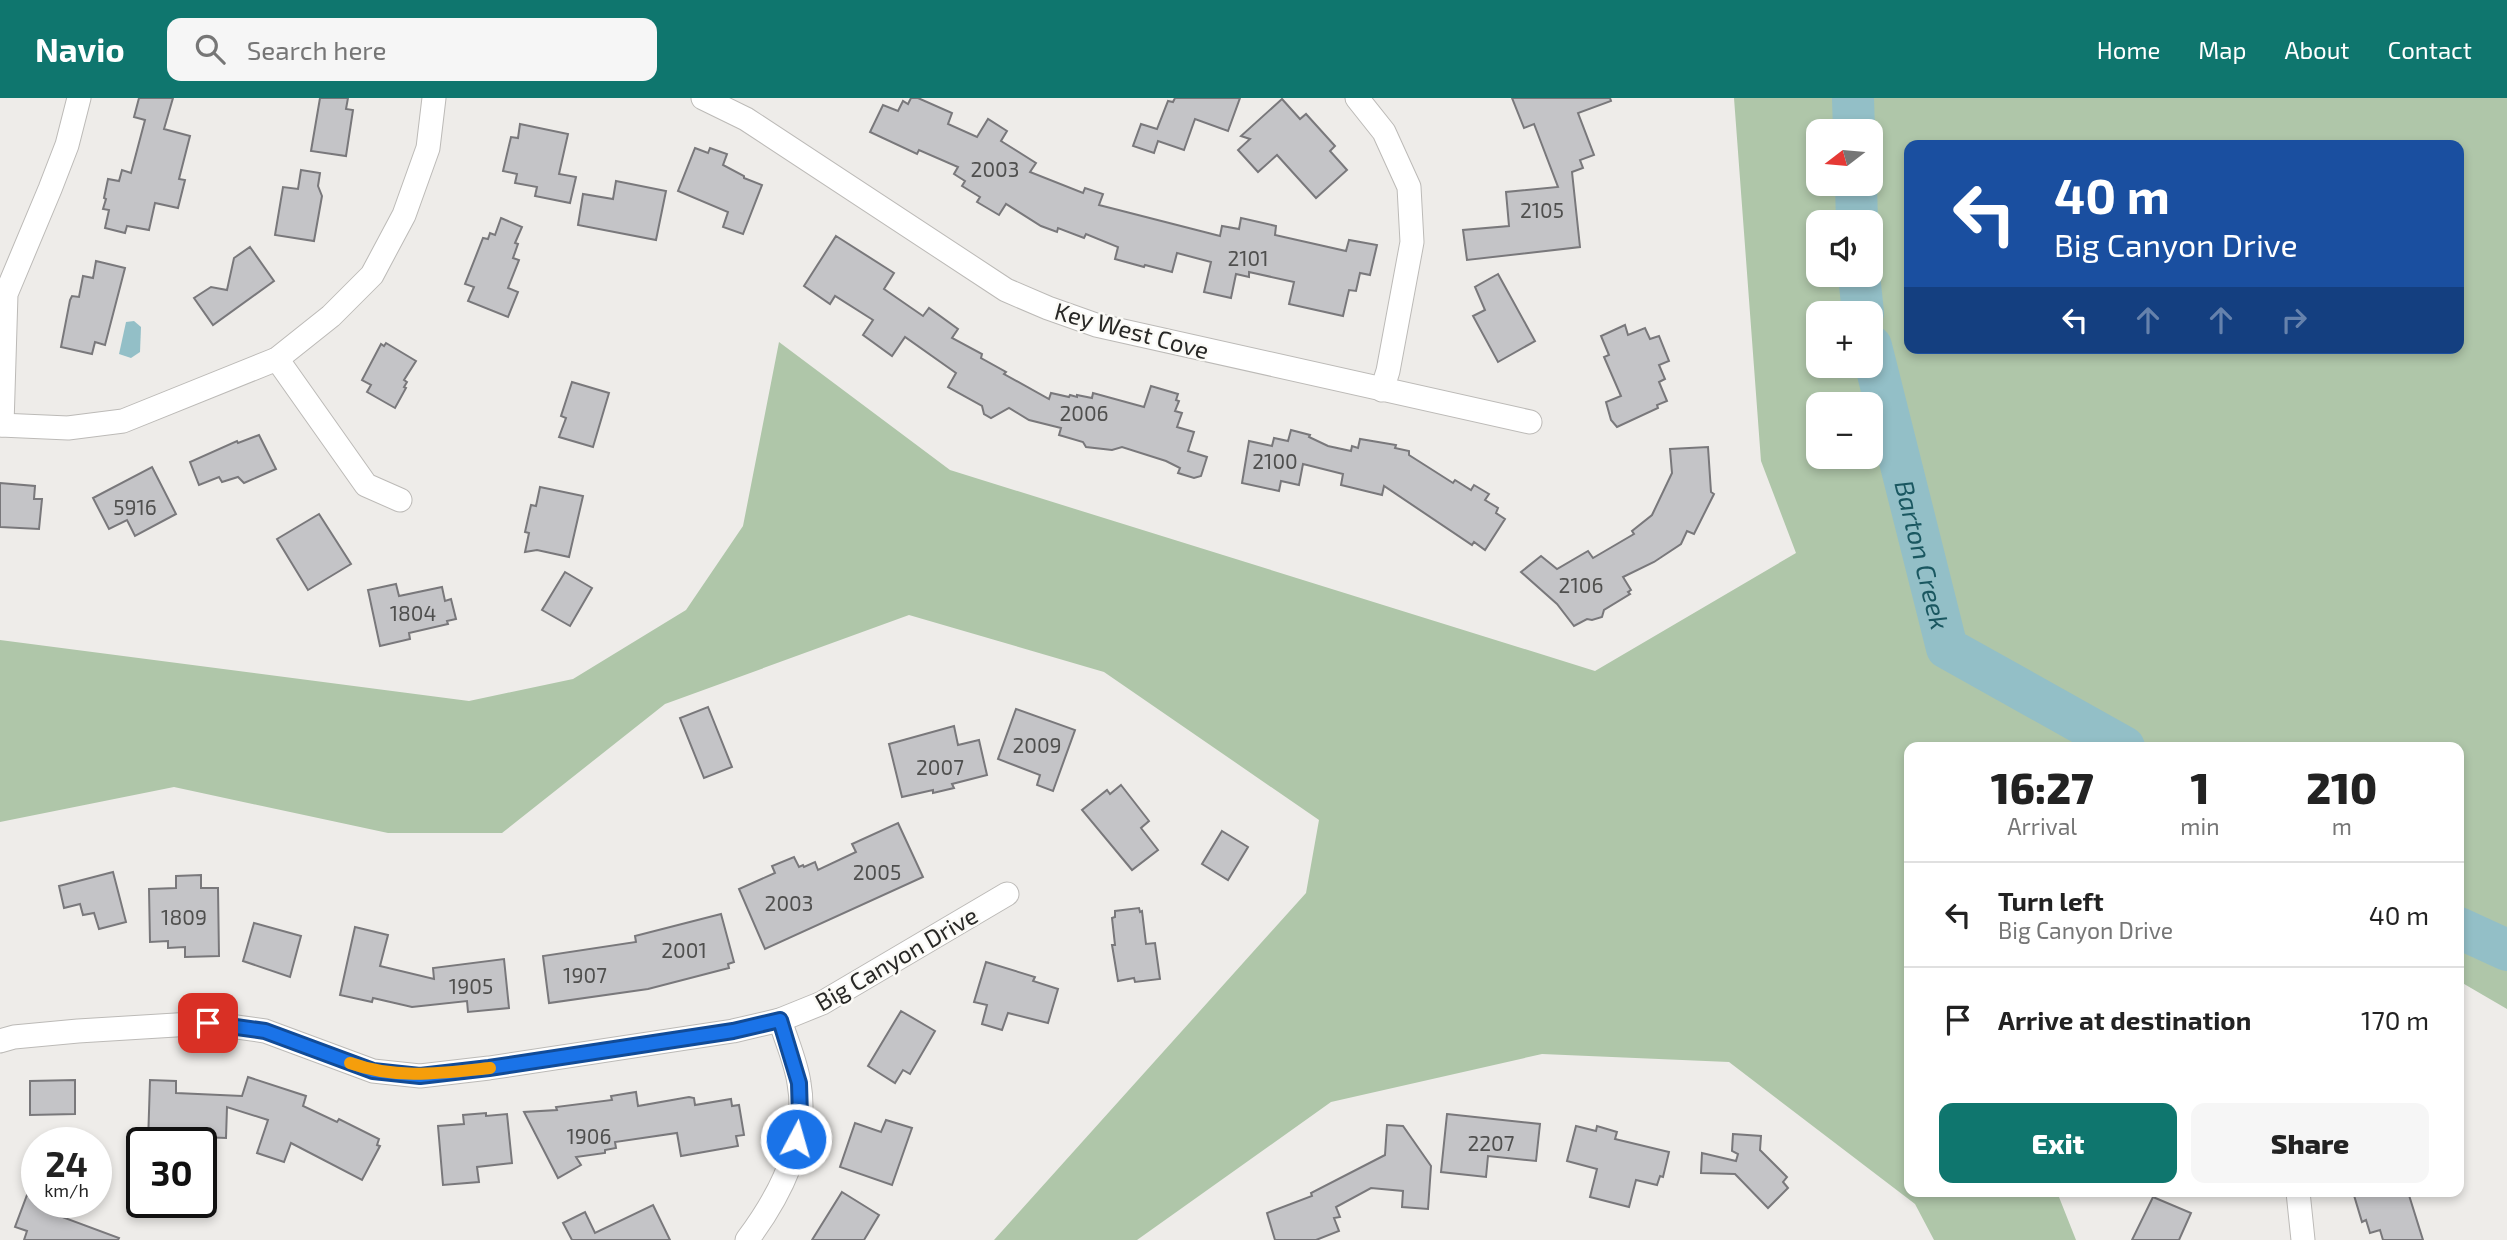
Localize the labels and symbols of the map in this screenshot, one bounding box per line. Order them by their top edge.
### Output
north arrow [1806,119,1883,196]
house number: 2003 [971,156,1019,181]
house number: 2105 [1520,197,1564,222]
house number: 2101 [1227,245,1269,270]
street label: Key West Cove [1052,295,1212,365]
house number: 2006 [1059,400,1109,425]
house number: 2100 [1252,448,1298,473]
water label: Barton Creek [1890,477,1957,632]
house number: 5916 [113,494,157,519]
house number: 2106 [1559,572,1603,597]
house number: 1804 [390,600,436,625]
house number: 2009 [1012,732,1062,757]
house number: 2007 [916,754,964,779]
house number: 2005 [853,859,901,884]
house number: 2003 [765,890,813,915]
street label: Big Canyon Drive [810,900,982,1016]
house number: 1809 [161,904,207,929]
house number: 2001 [661,937,707,962]
house number: 1907 [563,962,607,987]
house number: 1905 [449,973,493,998]
pin [178,993,238,1053]
position arrow [759,1102,833,1176]
house number: 1906 [566,1123,612,1148]
speed limit sign: 30 [126,1127,217,1218]
house number: 2207 [1467,1130,1515,1155]

